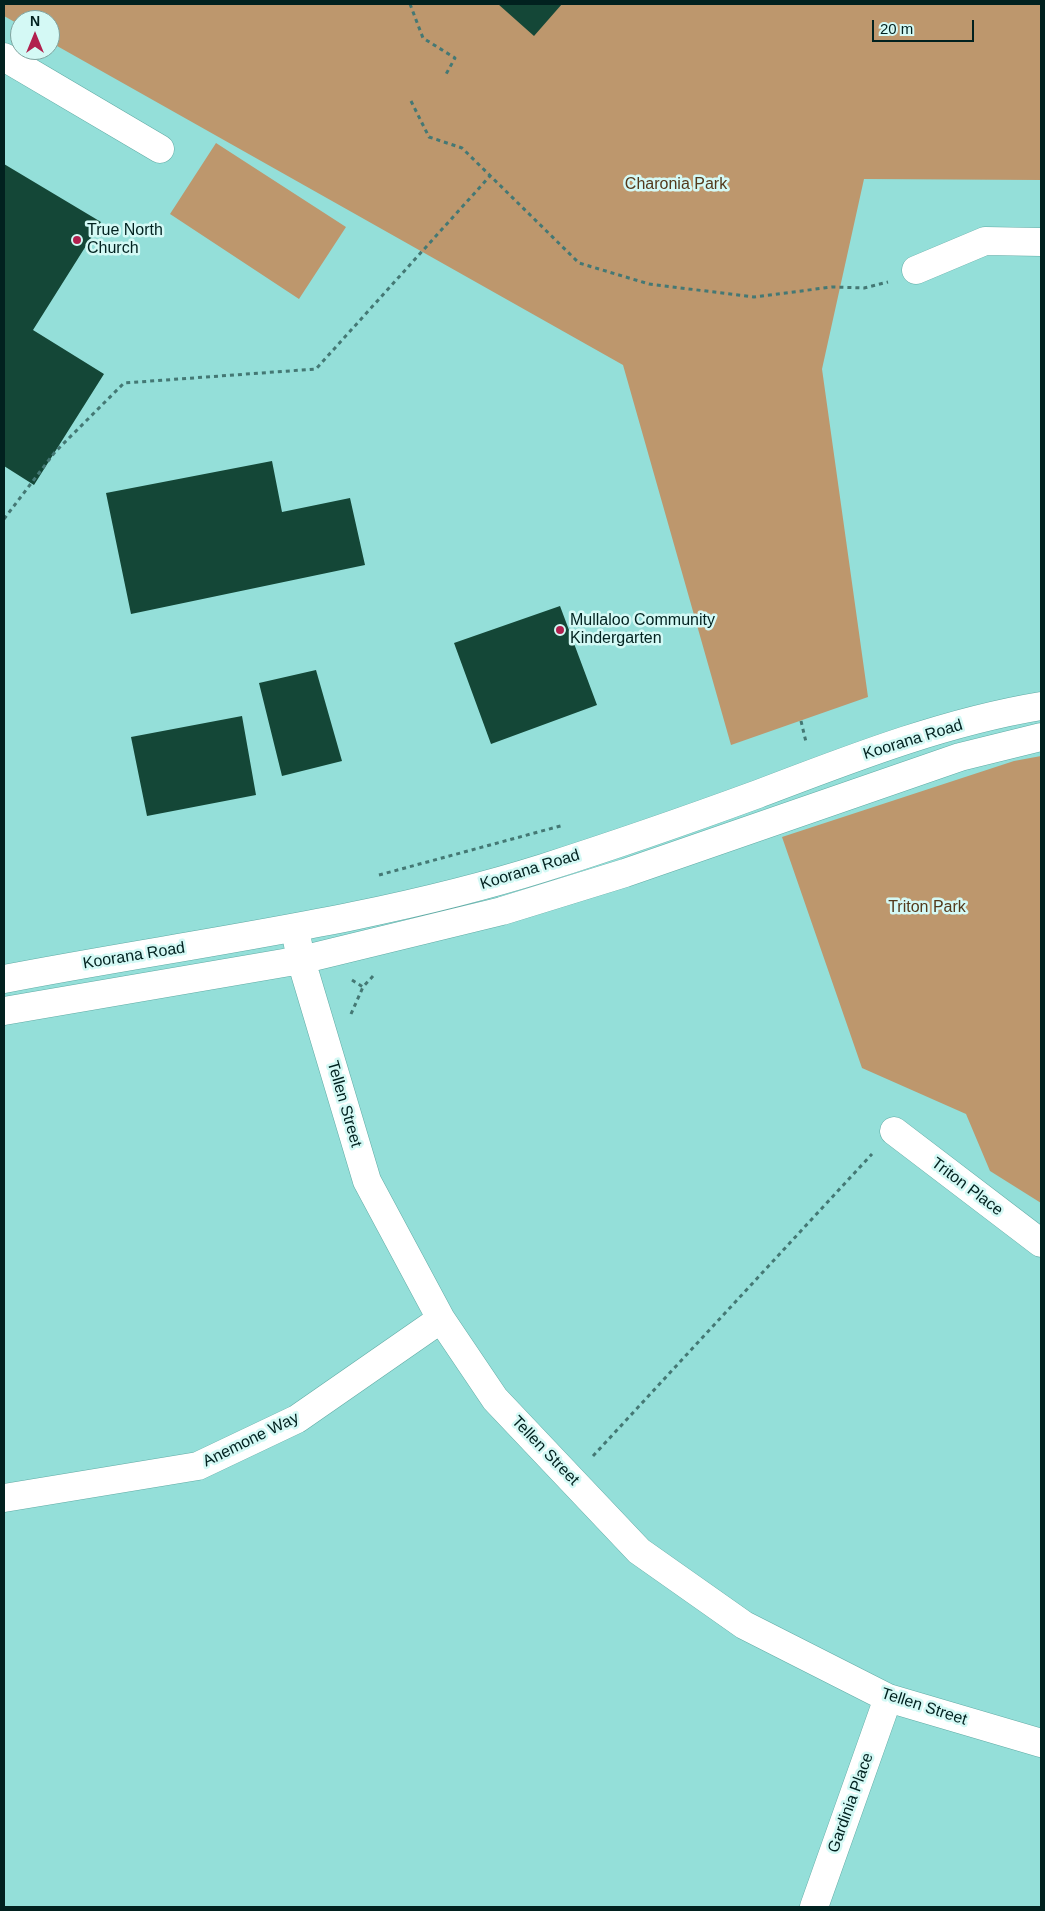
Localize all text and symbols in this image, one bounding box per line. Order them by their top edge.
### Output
north arrow [10,10,60,60]
scale bar [875,10,978,42]
text: N [30,13,40,29]
text: 20 m [880,20,913,37]
park label: Charonia Park [625,175,727,195]
place label: True North Church [87,221,163,259]
marker: True North Church [71,234,83,246]
place label: Mullaloo Community Kindergarten [570,611,715,649]
marker: Mullaloo Community Kindergarten [554,624,566,636]
street label: Koorana Road [861,716,965,764]
street label: Koorana Road [478,846,582,894]
park label: Triton Park [888,898,966,918]
street label: Koorana Road [82,938,186,974]
street label: Tellen Street [323,1059,365,1149]
street label: Triton Place [927,1154,1007,1220]
street label: Anemone Way [200,1409,302,1471]
street label: Tellen Street [507,1412,583,1490]
street label: Tellen Street [879,1684,969,1730]
street label: Gardinia Place [824,1750,878,1856]

